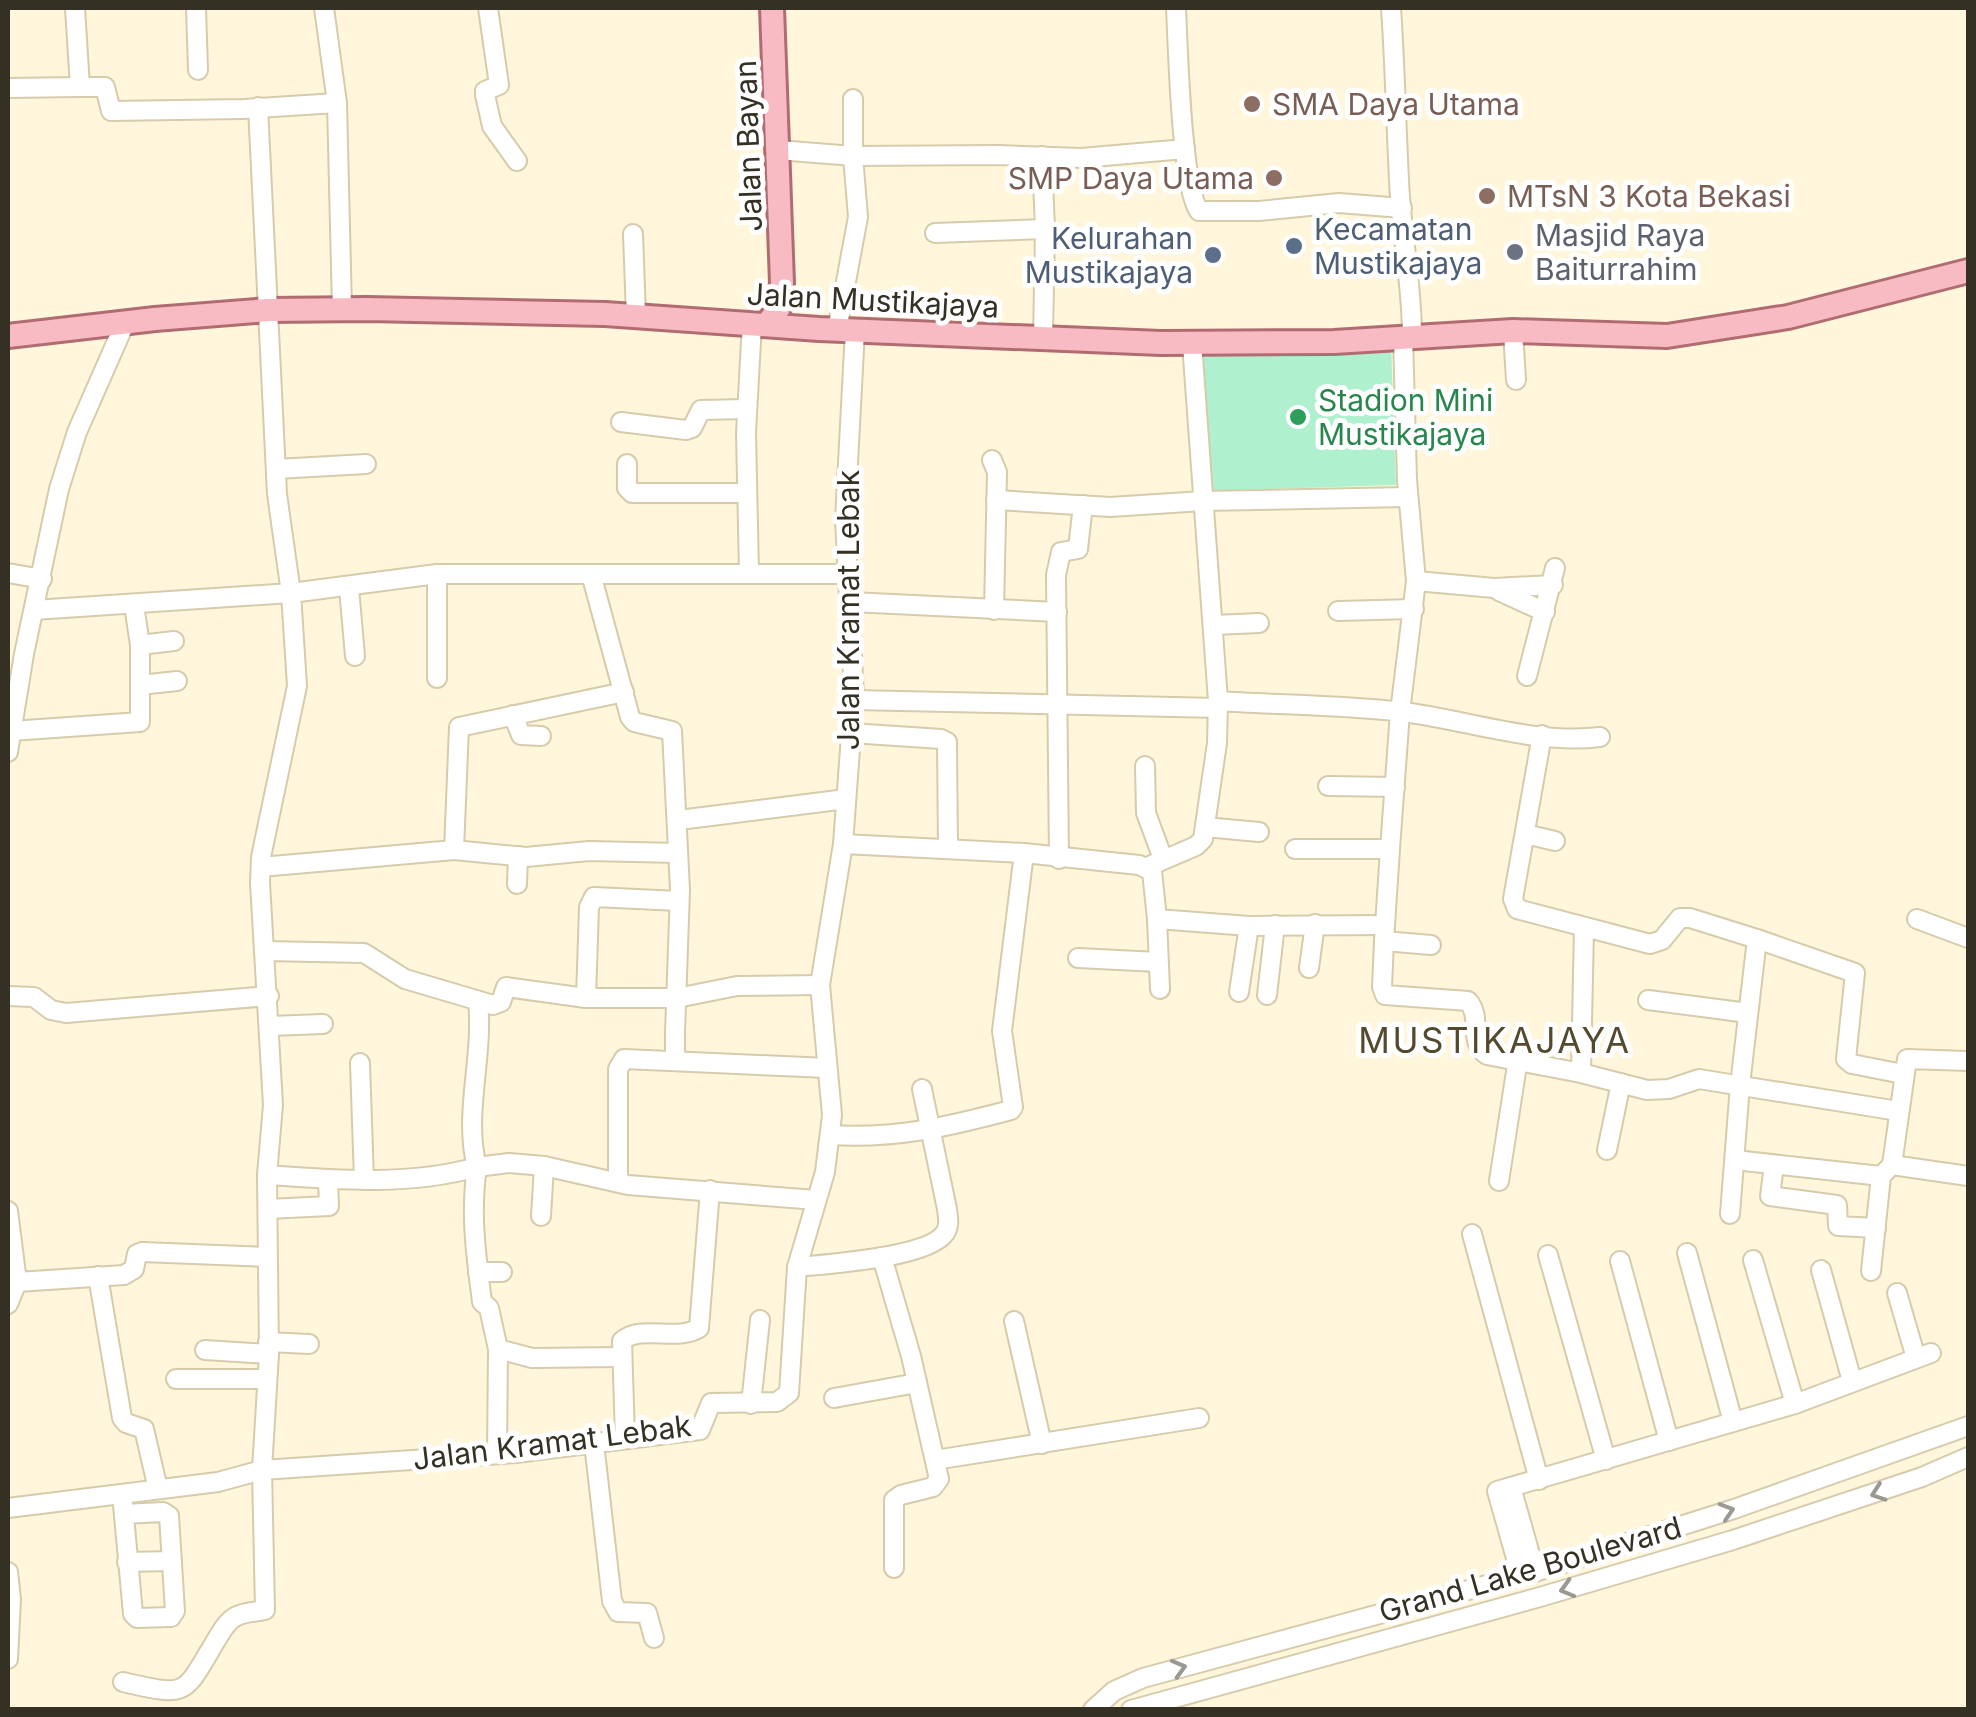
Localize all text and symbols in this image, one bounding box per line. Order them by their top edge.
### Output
street label: Jalan Bayan [727,60,769,232]
place label: SMA Daya Utama [1272,86,1520,122]
marker: SMA Daya Utama [1241,93,1263,115]
place label: SMP Daya Utama [1008,160,1254,196]
marker: SMP Daya Utama [1263,167,1285,189]
place label: MTsN 3 Kota Bekasi [1507,178,1791,214]
marker: MTsN 3 Kota Bekasi [1476,185,1498,207]
place label: Kecamatan Mustikajaya [1314,211,1482,281]
place label: Masjid Raya Baiturrahim [1535,217,1705,287]
place label: Kelurahan Mustikajaya [1025,220,1193,290]
marker: Kecamatan Mustikajaya [1283,235,1305,257]
marker: Masjid Raya Baiturrahim [1504,241,1526,263]
marker: Kelurahan Mustikajaya [1202,244,1224,266]
street label: Jalan Mustikajaya [746,275,1000,325]
place label: Stadion Mini Mustikajaya [1318,382,1493,452]
marker: Stadion Mini Mustikajaya [1287,406,1309,428]
street label: Jalan Kramat Lebak [830,469,866,750]
district label: MUSTIKAJAYA [1358,1019,1632,1061]
street label: Jalan Kramat Lebak [411,1407,694,1477]
one-way arrow [1870,1481,1887,1501]
one-way arrow [1717,1503,1734,1523]
street label: Grand Lake Boulevard [1375,1509,1685,1629]
one-way arrow [1560,1577,1577,1598]
one-way arrow [1170,1659,1187,1680]

